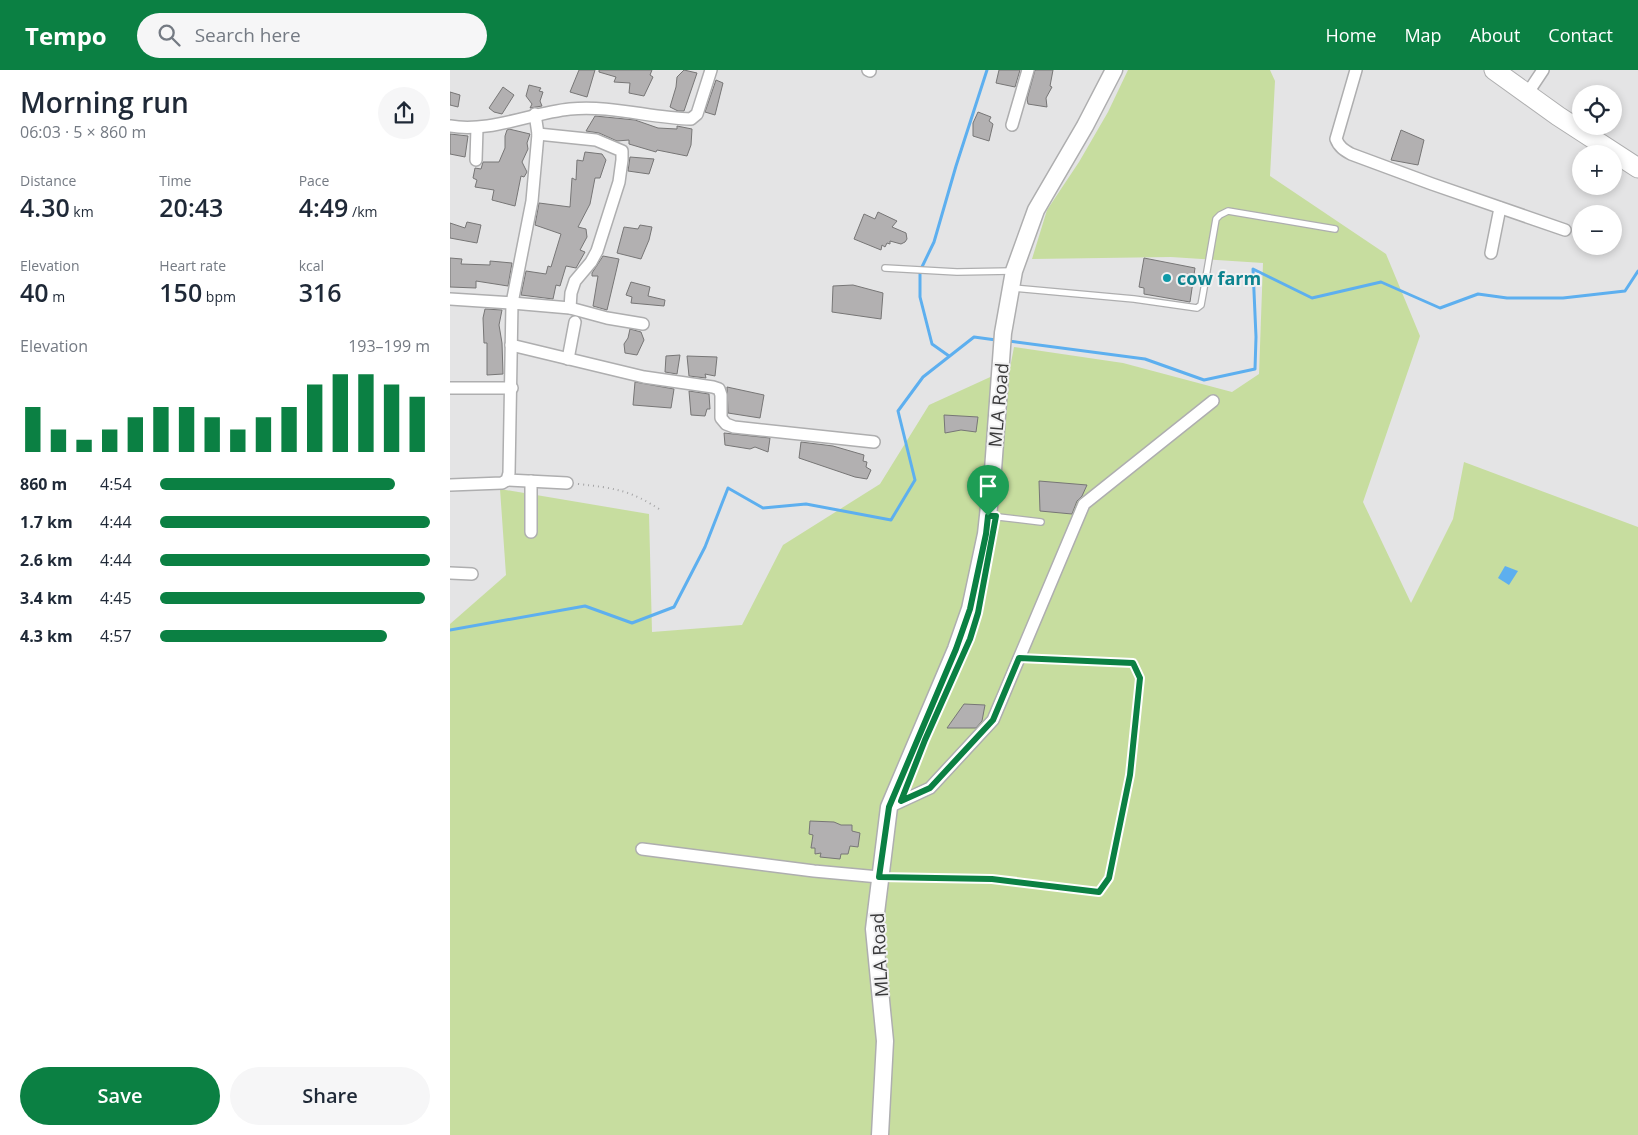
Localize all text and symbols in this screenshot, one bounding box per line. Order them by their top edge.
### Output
search box [137,13,487,58]
text: Tempo [25,19,107,52]
icon: search [155,21,183,49]
text: Search here [195,22,301,48]
text: Home [1326,23,1376,47]
text: Map [1404,23,1442,47]
text: About [1470,23,1520,47]
text: Contact [1548,23,1613,47]
text: Morning run [20,83,189,121]
map controls [1572,85,1622,255]
button: locate [1572,85,1622,135]
button: share [378,87,430,139]
text: 06:03 · 5 × 860 m [20,121,146,143]
button: + [1572,145,1622,195]
text: Distance [20,171,76,190]
text: Time [159,171,191,190]
text: Pace [299,171,329,190]
text: 4.30 [20,190,70,224]
text: 20:43 [159,190,223,224]
text: 4:49 [299,190,348,224]
text: km [70,202,94,221]
text: /km [348,202,377,221]
button: − [1572,205,1622,255]
text: Elevation [20,256,79,275]
text: Heart rate [159,256,226,275]
text: kcal [299,256,324,275]
place label: cow farm [1177,266,1261,290]
marker: cow farm [1161,272,1173,284]
text: 40 [20,275,49,309]
text: 150 [159,275,202,309]
text: 316 [299,275,342,309]
text: m [49,287,65,306]
text: bpm [202,287,236,306]
text: Elevation [20,335,88,357]
text: 193–199 m [348,335,430,357]
street label: MLA Road [982,362,1014,448]
pin [967,465,1009,516]
icon: arrive [974,472,1002,500]
text: 860 m [20,473,67,495]
text: 4:54 [100,473,132,495]
text: 1.7 km [20,511,73,533]
text: 4:44 [100,511,132,533]
text: 2.6 km [20,549,73,571]
text: 4:44 [100,549,132,571]
text: 3.4 km [20,587,73,609]
text: 4:45 [100,587,132,609]
text: 4.3 km [20,625,73,647]
text: 4:57 [100,625,132,647]
street label: MLA Road [865,912,893,998]
button: Save [20,1067,220,1125]
button: Share [230,1067,430,1125]

